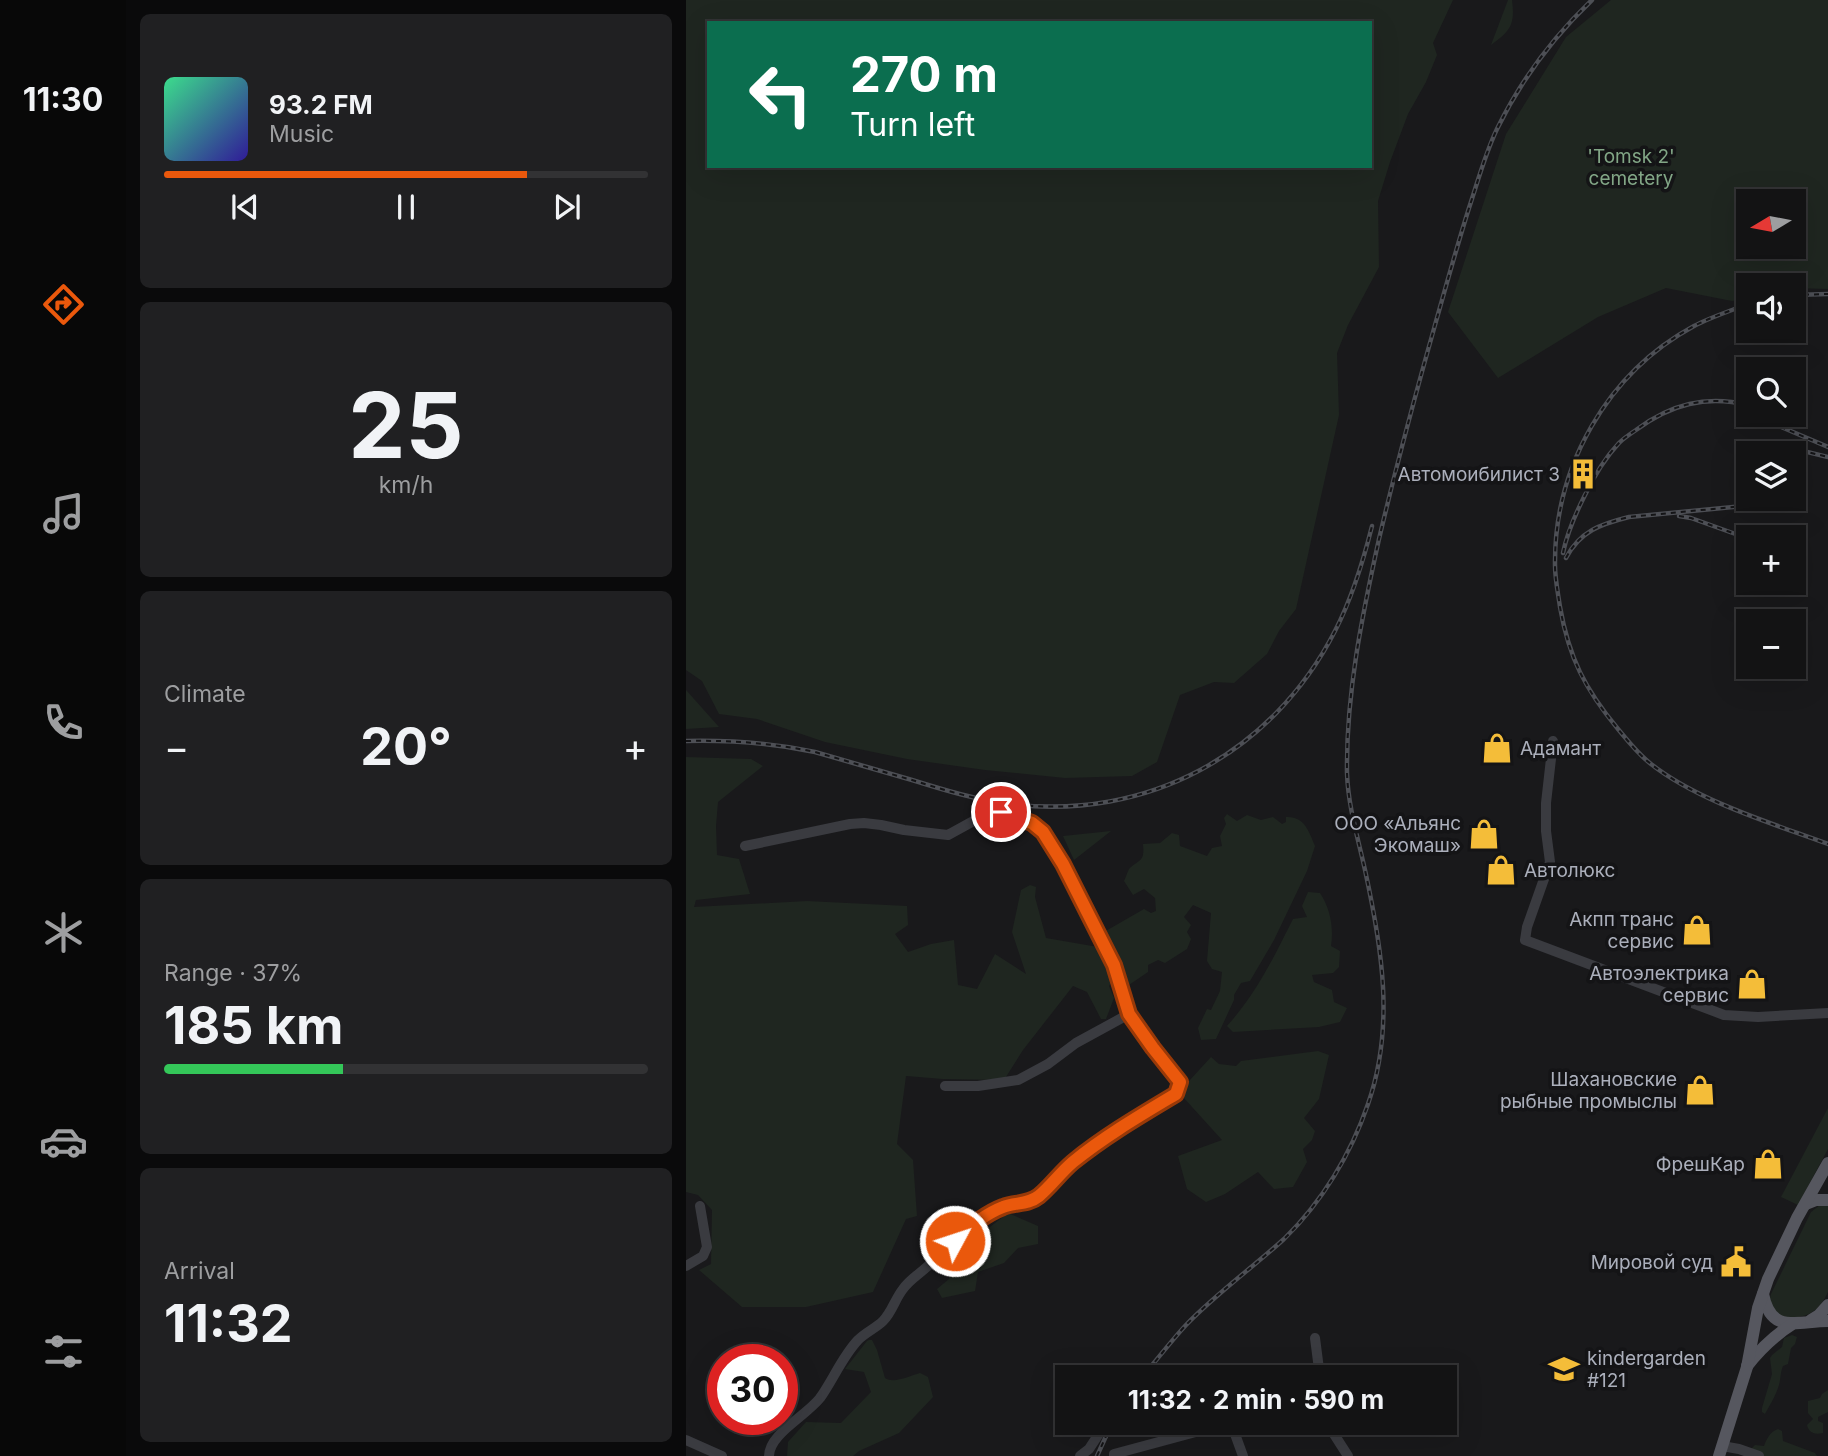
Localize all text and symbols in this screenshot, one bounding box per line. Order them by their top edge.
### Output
text: 270 m [850,45,998,104]
icon: left [735,49,826,140]
text: 11:30 [23,80,103,119]
text: 93.2 FM [269,89,373,120]
text: Turn left [850,105,975,144]
text: Music [269,120,334,148]
park label: 'Tomsk 2' cemetery [1587,145,1675,190]
icon: previous [226,188,264,226]
icon: pause [387,188,425,226]
icon: next [548,188,586,226]
north arrow [1736,189,1806,259]
map controls [1736,189,1806,679]
button: sound [1736,273,1806,343]
icon: directions [39,280,88,329]
button: search [1736,357,1806,427]
text: 25 [348,370,464,480]
button: layers [1736,441,1806,511]
building icon: Автомоибилист 3 [1566,457,1600,491]
place label: Автомоибилист 3 [1398,463,1560,486]
text: km/h [379,471,433,499]
icon: music [39,489,88,538]
button: + [1736,525,1806,595]
button: − [1736,609,1806,679]
text: Climate [164,680,246,708]
icon: phone [39,698,88,747]
text: 20° [360,715,452,778]
text: − [164,724,189,770]
text: + [623,724,648,770]
shop icon: Адамант [1480,731,1514,765]
place label: Адамант [1520,737,1601,760]
pin [971,782,1031,842]
icon: arrive [982,793,1020,831]
place label: ООО «Альянс Экомаш» [1334,812,1461,857]
shop icon: ООО «Альянс Экомаш» [1467,817,1501,851]
shop icon: Автолюкс [1484,853,1518,887]
place label: Автолюкс [1524,859,1615,882]
icon: climate [39,908,88,957]
place label: Акпп транс сервис [1569,908,1674,953]
shop icon: Акпп транс сервис [1680,913,1714,947]
text: Range · 37% [164,959,302,987]
place label: Автоэлектрика сервис [1589,962,1729,1007]
shop icon: Автоэлектрика сервис [1735,967,1769,1001]
text: 185 km [164,994,343,1057]
place label: Шахановские рыбные промыслы [1500,1068,1677,1113]
shop icon: Шахановские рыбные промыслы [1683,1073,1717,1107]
icon: car [39,1117,88,1166]
shop icon: ФрешКар [1751,1147,1785,1181]
place label: ФрешКар [1656,1153,1745,1176]
position arrow [918,1204,992,1278]
public building icon: Мировой суд [1719,1245,1753,1279]
place label: Мировой суд [1591,1251,1713,1274]
text: Arrival [164,1257,235,1285]
text: 11:32 [164,1292,293,1355]
icon: filters [39,1327,88,1376]
speed limit sign: 30 [707,1344,798,1435]
place label: kindergarden #121 [1587,1347,1706,1392]
school or university icon: kindergarden #121 [1547,1352,1581,1386]
text: 11:32 · 2 min · 590 m [1128,1384,1384,1415]

